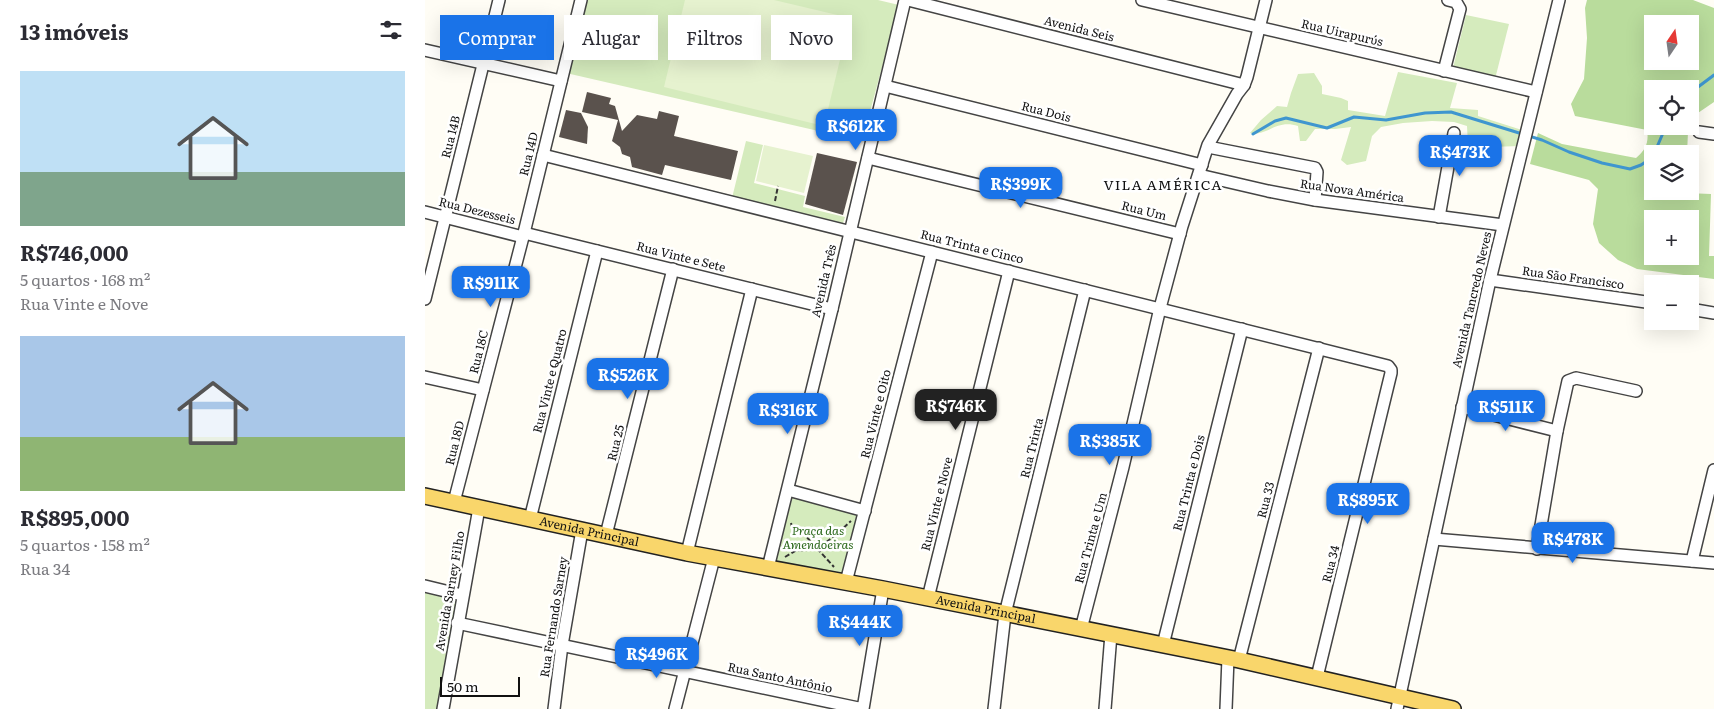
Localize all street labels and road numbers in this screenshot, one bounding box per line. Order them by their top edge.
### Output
street label: Avenida Seis [1042,11,1117,46]
street label: Rua Uirapurύs [1300,14,1385,50]
street label: Rua Dois [1020,96,1073,126]
street label: Rua 14B [436,113,464,160]
street label: Rua 14D [514,130,542,178]
street label: Rua Nova América [1299,174,1406,206]
street label: Rua Dezesseis [437,192,518,228]
street label: Rua Um [1120,196,1169,224]
street label: Rua Trinta e Cinco [919,224,1026,268]
street label: Avenida Tancredo Neves [1447,229,1496,370]
street label: Rua Vinte e Sete [635,236,728,276]
street label: Avenida Três [806,242,840,319]
street label: Rua São Francisco [1521,261,1625,293]
street label: Rua Vinte e Quatro [527,327,571,435]
street label: Rua 18C [464,328,492,376]
street label: Rua Vinte e Oito [855,367,895,460]
street label: Rua Trinta [1015,415,1047,480]
street label: Rua 18D [440,419,468,467]
street label: Rua 25 [602,423,628,463]
street label: Rua Trinta e Dois [1167,432,1209,533]
street label: Rua Vinte e Nove [916,455,956,553]
street label: Rua 33 [1252,479,1278,520]
street label: Rua Trinta e Um [1069,490,1111,585]
street label: Avenida Principal [538,511,641,550]
street label: Avenida Sarney Filho [430,530,468,652]
street label: Rua 34 [1317,543,1343,584]
street label: Rua Fernando Sarney [535,555,571,679]
street label: Avenida Principal [934,590,1037,627]
street label: Rua Santo Antônio [726,657,834,697]

